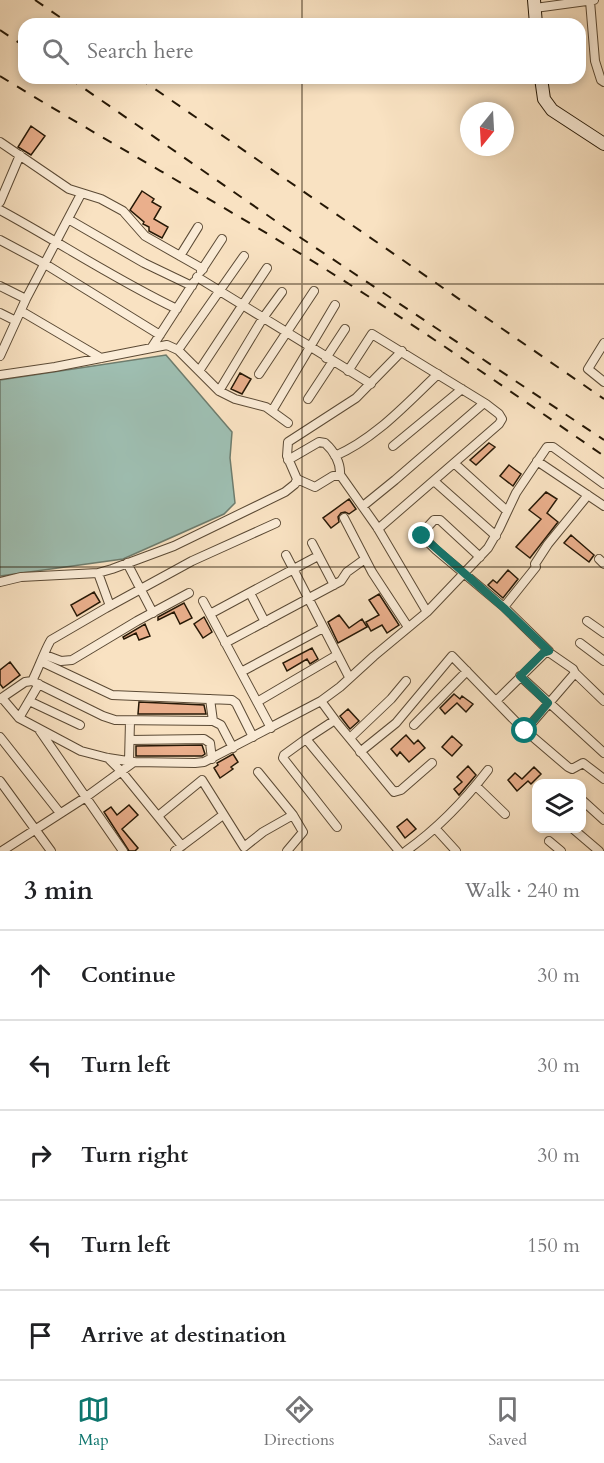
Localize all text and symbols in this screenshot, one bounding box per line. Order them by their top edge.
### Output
search box [18,18,586,84]
icon: search [39,35,72,68]
text: Search here [87,36,194,66]
north arrow [460,102,514,156]
route end [408,522,434,548]
route start [511,717,537,743]
map controls [532,779,586,833]
button: layers [532,779,586,833]
text: 3 min [24,873,93,908]
text: Walk · 240 m [465,877,580,904]
icon: ahead [24,959,57,992]
text: Continue [81,960,176,990]
text: 30 m [537,962,580,989]
icon: left [24,1049,57,1082]
text: Turn left [81,1050,170,1080]
text: 30 m [537,1052,580,1079]
icon: right [24,1139,57,1172]
text: Turn right [81,1140,188,1170]
text: 30 m [537,1142,580,1169]
icon: left [24,1229,57,1262]
text: Turn left [81,1230,170,1260]
text: 150 m [527,1232,580,1259]
icon: arrive [24,1319,57,1352]
text: Arrive at destination [81,1320,286,1350]
tab: Map [77,1393,110,1451]
tab: Directions [264,1393,334,1451]
tab: Saved [488,1393,527,1451]

